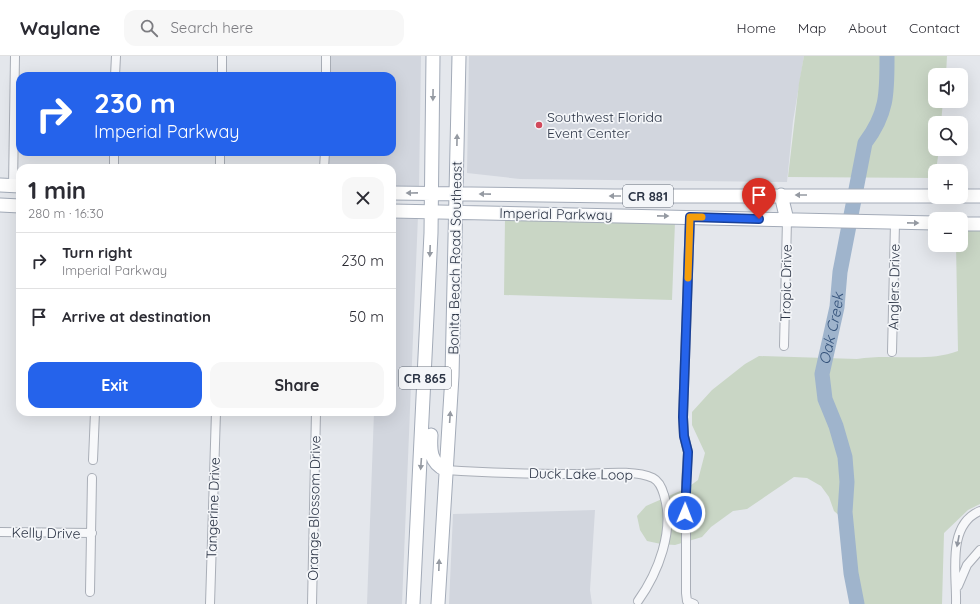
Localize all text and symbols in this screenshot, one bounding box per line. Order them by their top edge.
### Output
search box [124,10,404,46]
text: Waylane [20,16,100,40]
icon: search [138,17,160,39]
text: Search here [170,18,253,37]
text: Home [737,19,776,37]
text: Map [798,19,826,37]
text: About [848,19,887,37]
text: Contact [909,19,960,37]
map controls [928,68,968,252]
button: sound [928,68,968,108]
text: 230 m [94,85,176,120]
icon: right [28,88,80,140]
one-way arrow [430,89,436,102]
place label: Southwest Florida Event Center [547,108,662,142]
button: search [928,116,968,156]
text: Imperial Parkway [94,120,240,143]
marker: Southwest Florida Event Center [534,120,544,130]
one-way arrow [454,133,460,146]
street label: Bonita Beach Road Southeast [444,161,466,355]
button: + [928,164,968,204]
text: 1 min [28,175,86,205]
button: close [342,177,384,219]
pin [742,178,776,219]
icon: arrive [748,184,770,206]
road number: CR 881 [623,185,673,207]
one-way arrow [405,190,418,196]
one-way arrow [478,191,491,197]
one-way arrow [794,192,807,198]
one-way arrow [608,193,621,199]
street label: Imperial Parkway [499,204,613,224]
text: 280 m · 16:30 [28,205,104,221]
button: − [928,212,968,252]
one-way arrow [657,213,670,219]
one-way arrow [907,220,920,226]
text: Turn right [62,243,133,262]
street label: Tropic Drive [776,244,796,322]
street label: Anglers Drive [884,244,904,330]
one-way arrow [427,245,433,258]
icon: right [28,250,50,272]
text: 230 m [341,251,384,270]
text: Imperial Parkway [62,262,167,278]
water label: Oak Creek [814,290,847,366]
icon: arrive [28,306,50,328]
text: Arrive at destination [62,307,211,326]
text: 50 m [349,307,384,326]
button: Exit [28,362,202,408]
button: Share [210,362,384,408]
road number: CR 865 [399,367,451,389]
one-way arrow [446,411,453,423]
street label: Orange Blossom Drive [304,435,324,581]
street label: Tangerine Drive [202,457,224,559]
one-way arrow [418,458,425,470]
street label: Duck Lake Loop [529,464,633,484]
position arrow [664,492,706,534]
street label: Kelly Drive [11,523,81,543]
one-way arrow [955,535,961,547]
one-way arrow [436,559,443,571]

